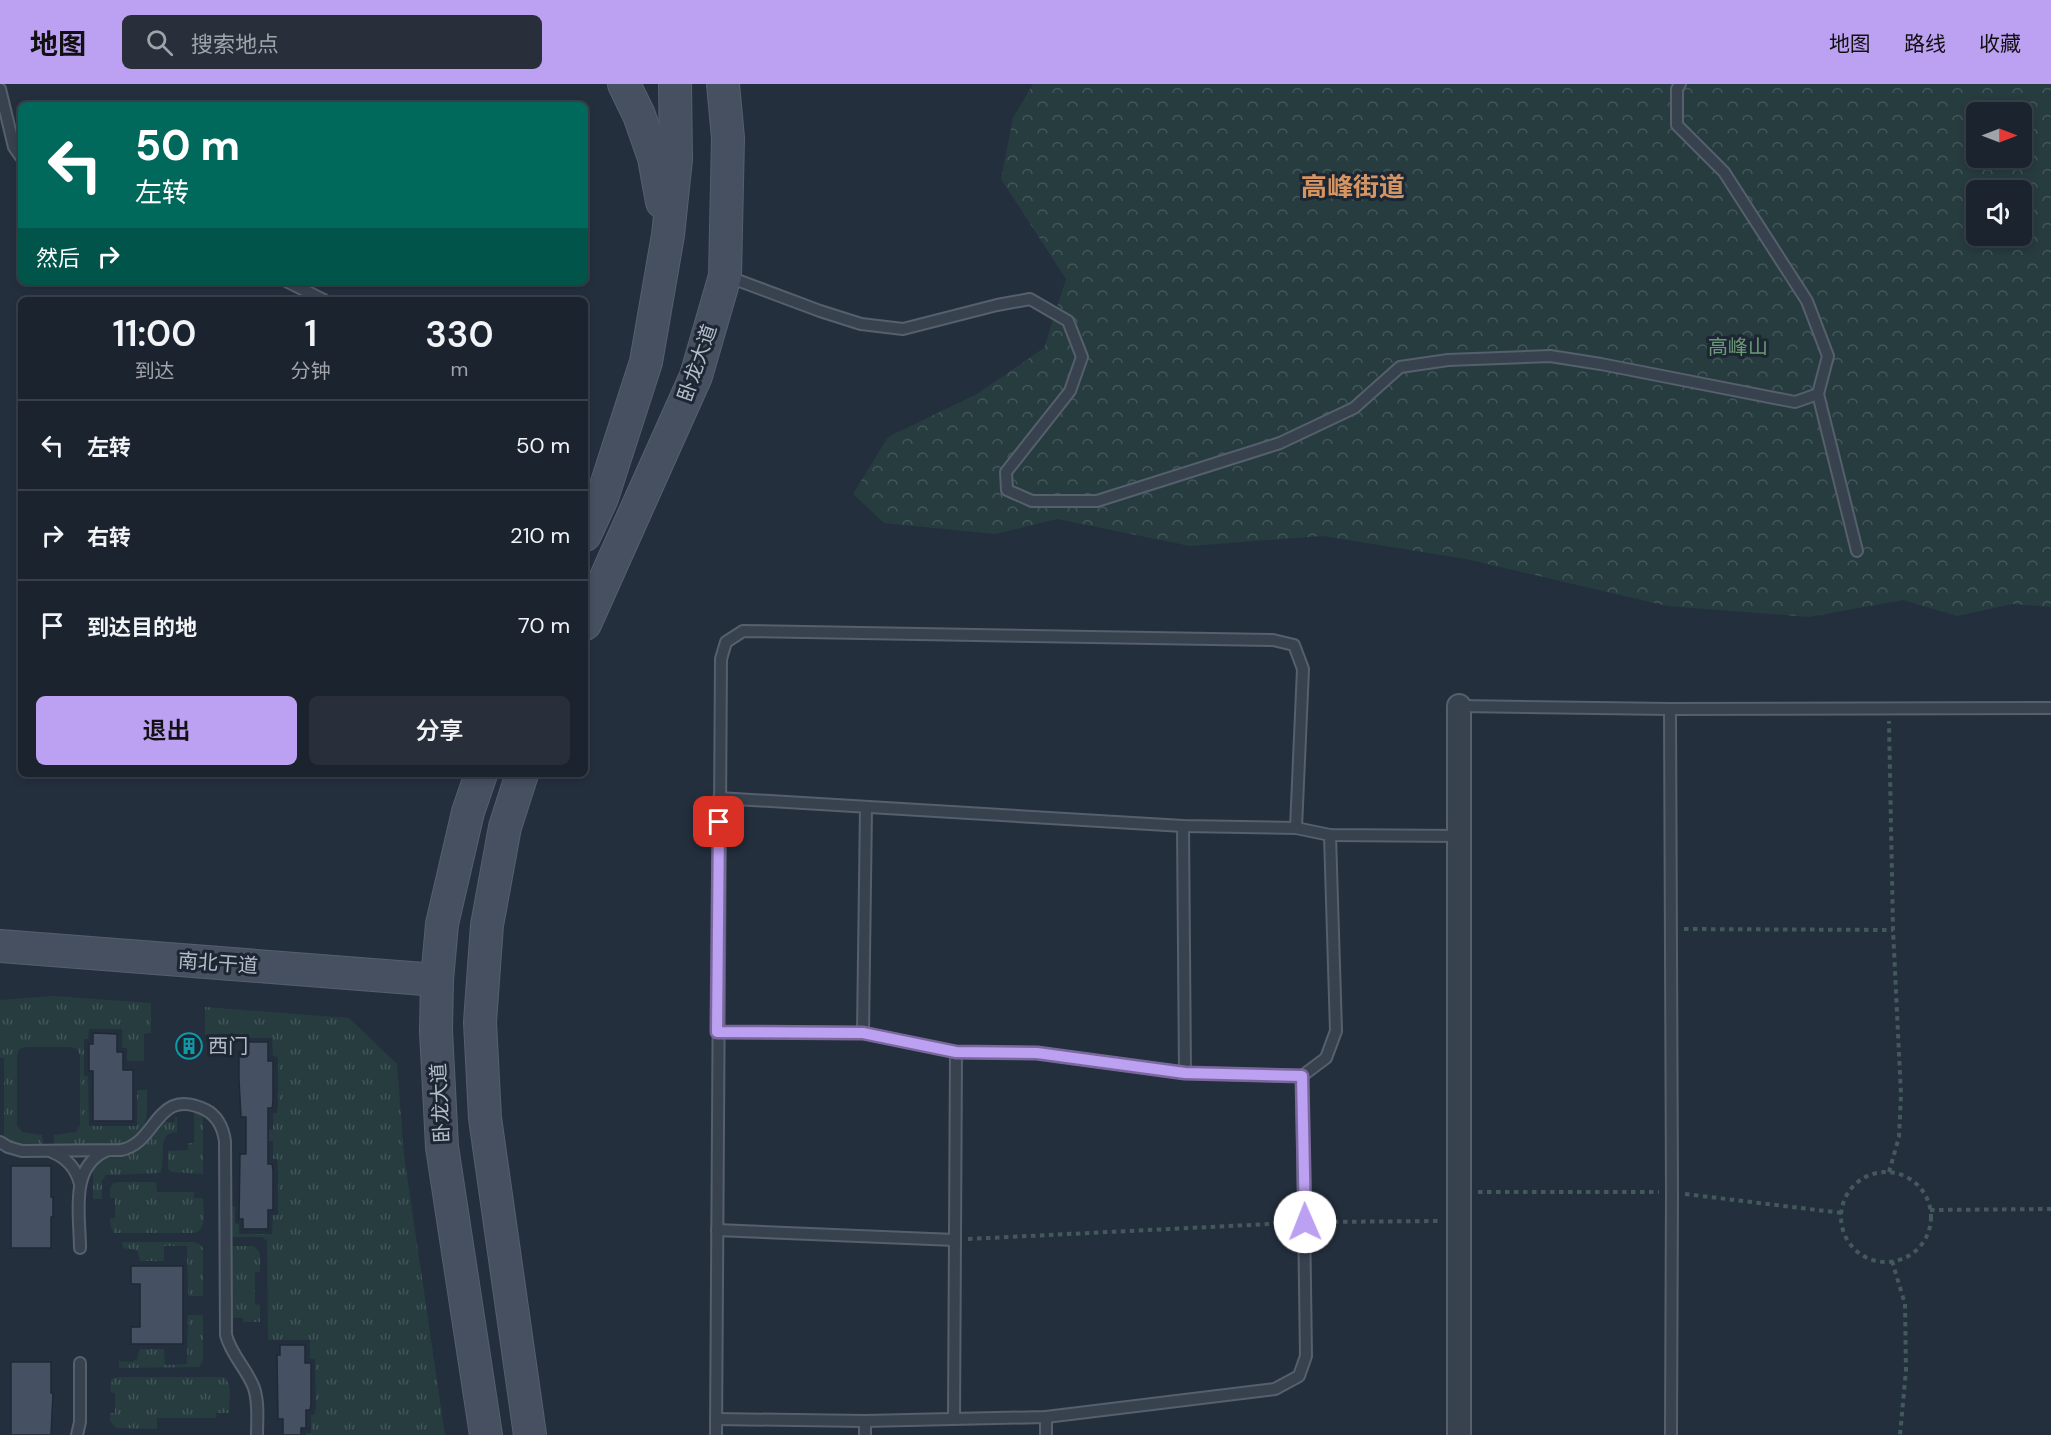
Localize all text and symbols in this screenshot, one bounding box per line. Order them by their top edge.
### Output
search box [122,15,542,69]
text: 地图 [30,26,86,63]
icon: search [143,26,176,59]
text: 搜索地点 [191,30,279,59]
text: 地图 [1829,30,1871,58]
text: 路线 [1904,30,1946,58]
text: 收藏 [1979,30,2021,58]
north arrow [1966,102,2032,168]
map controls [1966,102,2032,246]
text: 50 m [135,118,240,173]
icon: left [36,126,114,204]
district label: 高峰街道 [1301,170,1405,204]
text: 左转 [135,175,189,210]
button: sound [1966,180,2032,246]
icon: right [92,240,125,273]
text: 然后 [36,244,80,273]
text: 11:00 [112,310,196,357]
text: 1 [305,310,317,357]
text: 330 [425,311,494,358]
street label: 卧龙大道 [672,321,722,405]
park label: 高峰山 [1708,334,1768,360]
text: m [451,356,468,382]
text: 到达 [134,358,174,384]
text: 分钟 [291,358,331,384]
icon: left [36,429,69,462]
text: 50 m [516,431,570,460]
text: 左转 [87,433,131,462]
icon: right [36,519,69,552]
text: 210 m [510,521,570,550]
text: 右转 [87,523,131,552]
icon: arrive [36,609,69,642]
text: 70 m [518,611,570,640]
text: 到达目的地 [87,613,197,642]
button: 退出 [36,696,297,765]
button: 分享 [309,696,570,765]
pin [693,796,744,847]
icon: arrive [702,805,735,838]
street label: 南北干道 [177,947,259,979]
building icon: 西门 [174,1031,204,1061]
place label: 西门 [208,1033,248,1059]
street label: 卧龙大道 [425,1062,455,1144]
position arrow [1273,1190,1337,1254]

